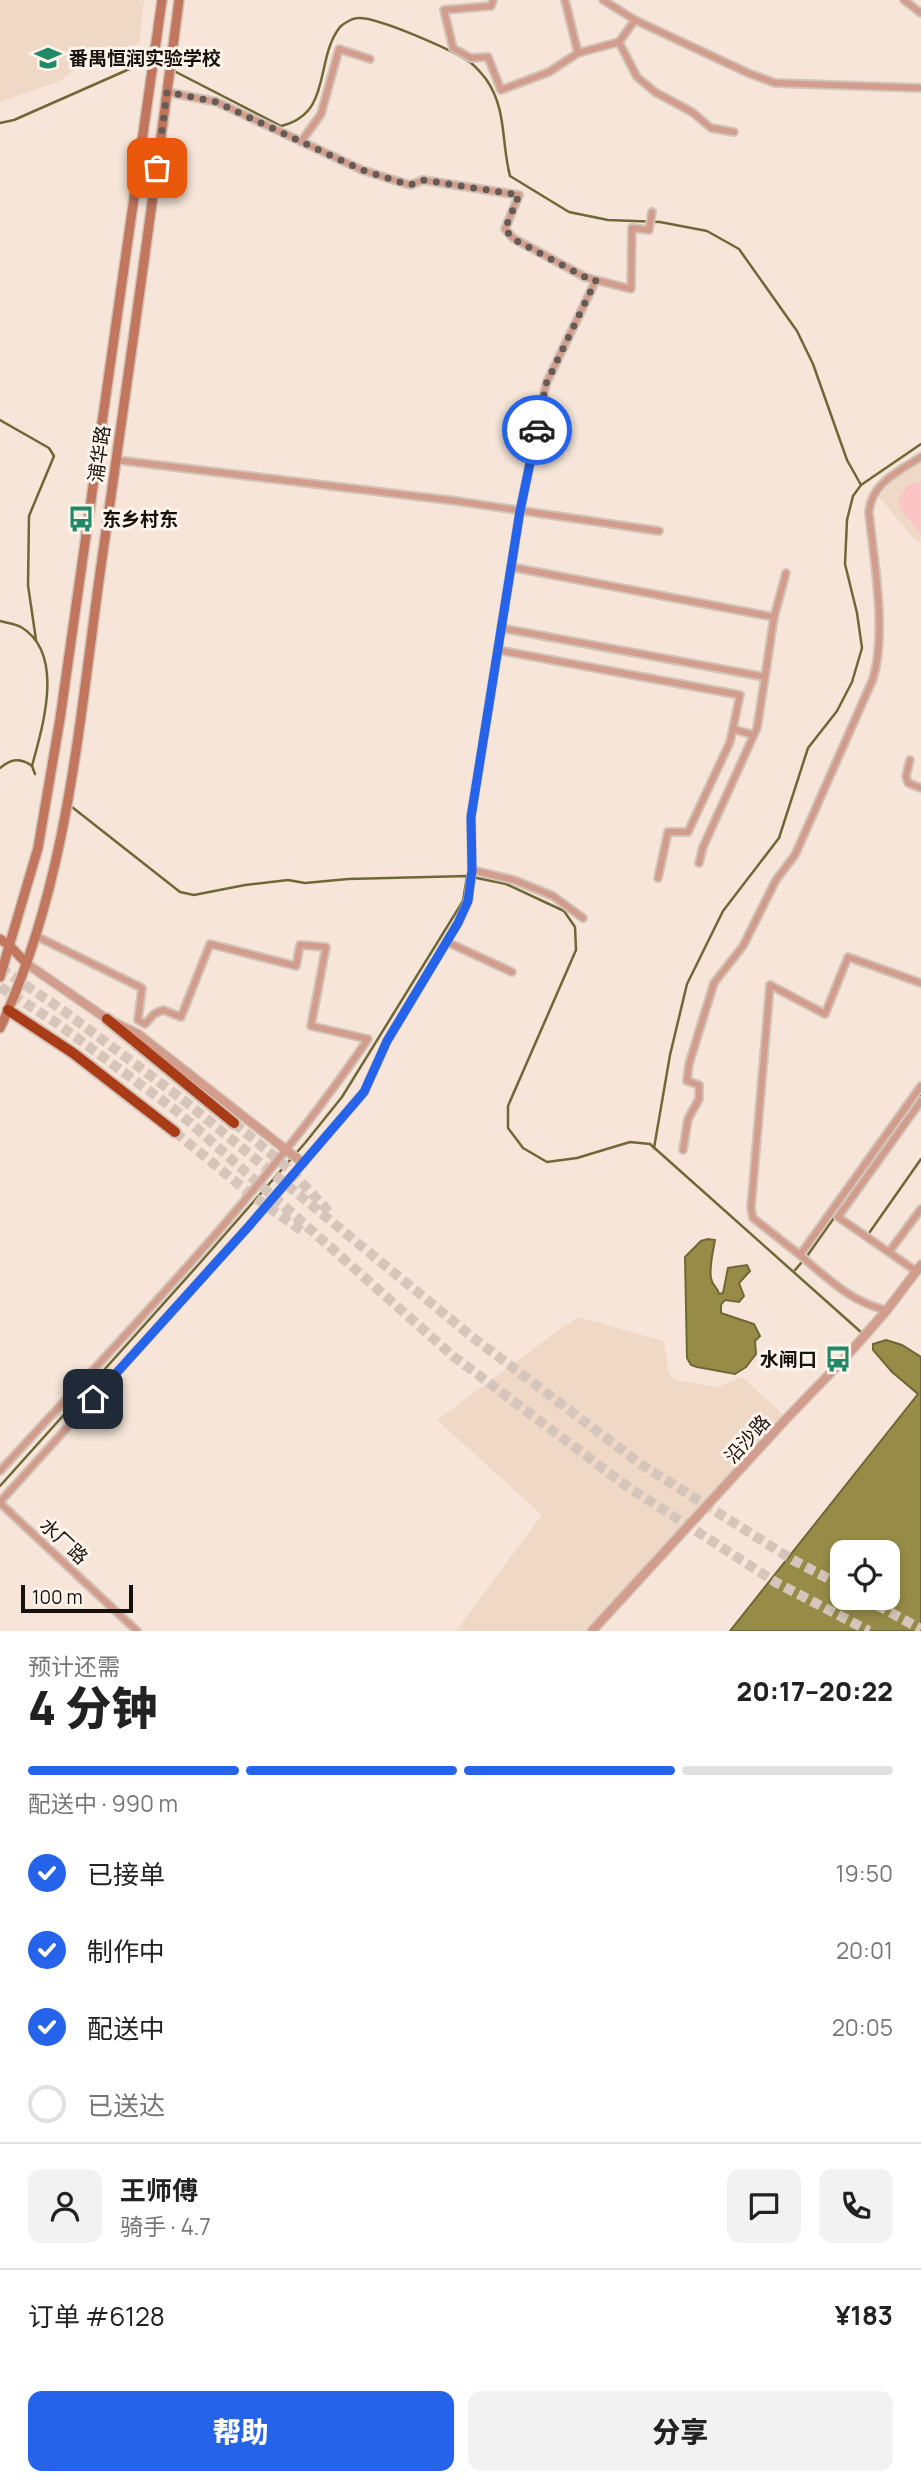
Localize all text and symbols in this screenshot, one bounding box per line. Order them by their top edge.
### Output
school or university icon: 番禺恒润实验学校 [33,43,63,73]
place label: 番禺恒润实验学校 [69,45,221,71]
pin [127,138,187,198]
icon: bag [138,149,176,187]
courier [502,395,572,465]
icon: car [518,411,556,449]
street label: 浦华路 [82,424,116,484]
bus stop icon: 东乡村东 [66,504,96,534]
place label: 东乡村东 [102,506,178,532]
bus stop icon: 水闸口 [823,1344,853,1374]
place label: 水闸口 [760,1346,817,1372]
pin [63,1369,123,1429]
icon: home [74,1380,112,1418]
street label: 沿沙路 [718,1409,776,1469]
street label: 水厂路 [34,1512,94,1570]
map controls [830,1540,900,1610]
button: locate [830,1540,900,1610]
scale bar [21,1582,133,1614]
text: 100 m [32,1584,83,1610]
text: 预计还需 [28,1650,120,1682]
text: 20:17–20:22 [737,1673,893,1709]
text: 4 分钟 [28,1676,158,1739]
text: 配送中 · 990 m [28,1787,178,1819]
icon: check [28,1854,66,1892]
text: 已接单 [87,1856,165,1892]
text: 19:50 [836,1857,893,1889]
icon: check [28,1931,66,1969]
text: 制作中 [87,1933,165,1969]
text: 20:01 [836,1934,893,1966]
icon: check [28,2008,66,2046]
text: 配送中 [87,2010,165,2046]
text: 20:05 [832,2011,893,2043]
text: 已送达 [87,2087,165,2123]
button: person [28,2169,102,2243]
button: chat [727,2169,801,2243]
button: phone [819,2169,893,2243]
text: 王师傅 [120,2172,198,2208]
text: 骑手 · 4.7 [120,2210,211,2242]
text: ¥183 [835,2297,893,2333]
text: 订单 #6128 [28,2298,165,2334]
button: 帮助 [28,2391,454,2471]
button: 分享 [468,2391,893,2471]

